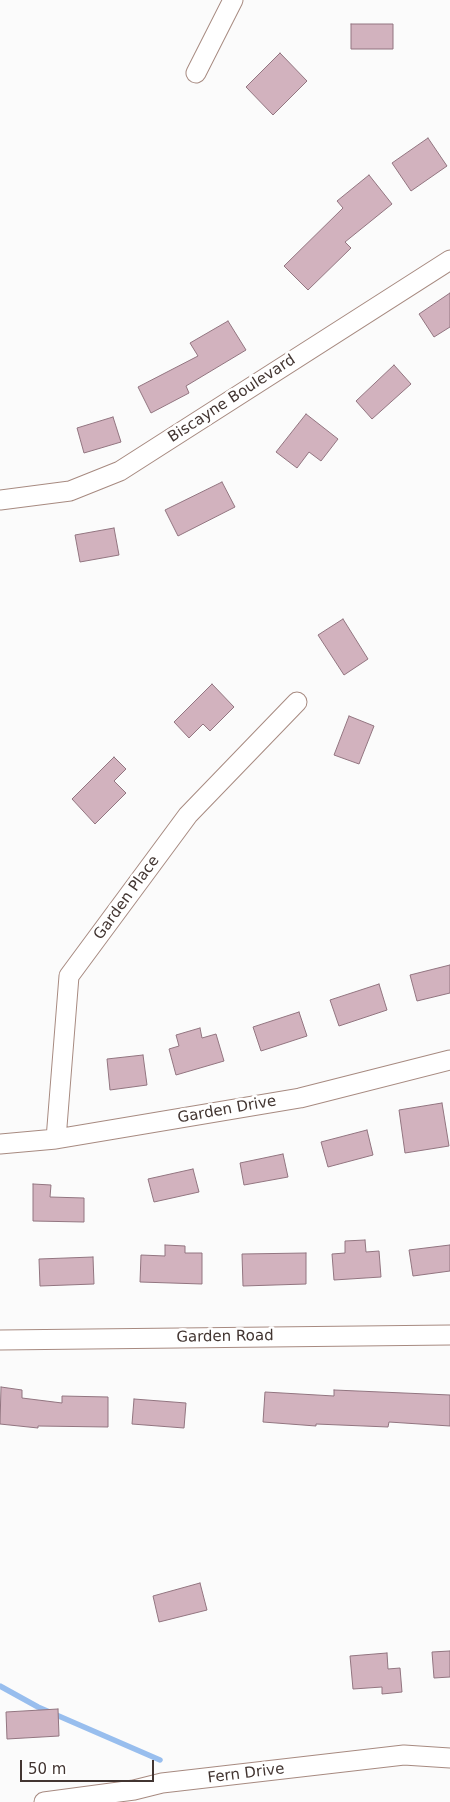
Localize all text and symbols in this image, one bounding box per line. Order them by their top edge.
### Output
street label: Biscayne Boulevard [165,351,299,447]
street label: Garden Place [90,852,164,944]
street label: Garden Drive [176,1092,278,1128]
street label: Garden Road [176,1327,274,1347]
scale bar [22,1750,156,1782]
text: 50 m [28,1760,66,1778]
street label: Fern Drive [207,1760,285,1788]

